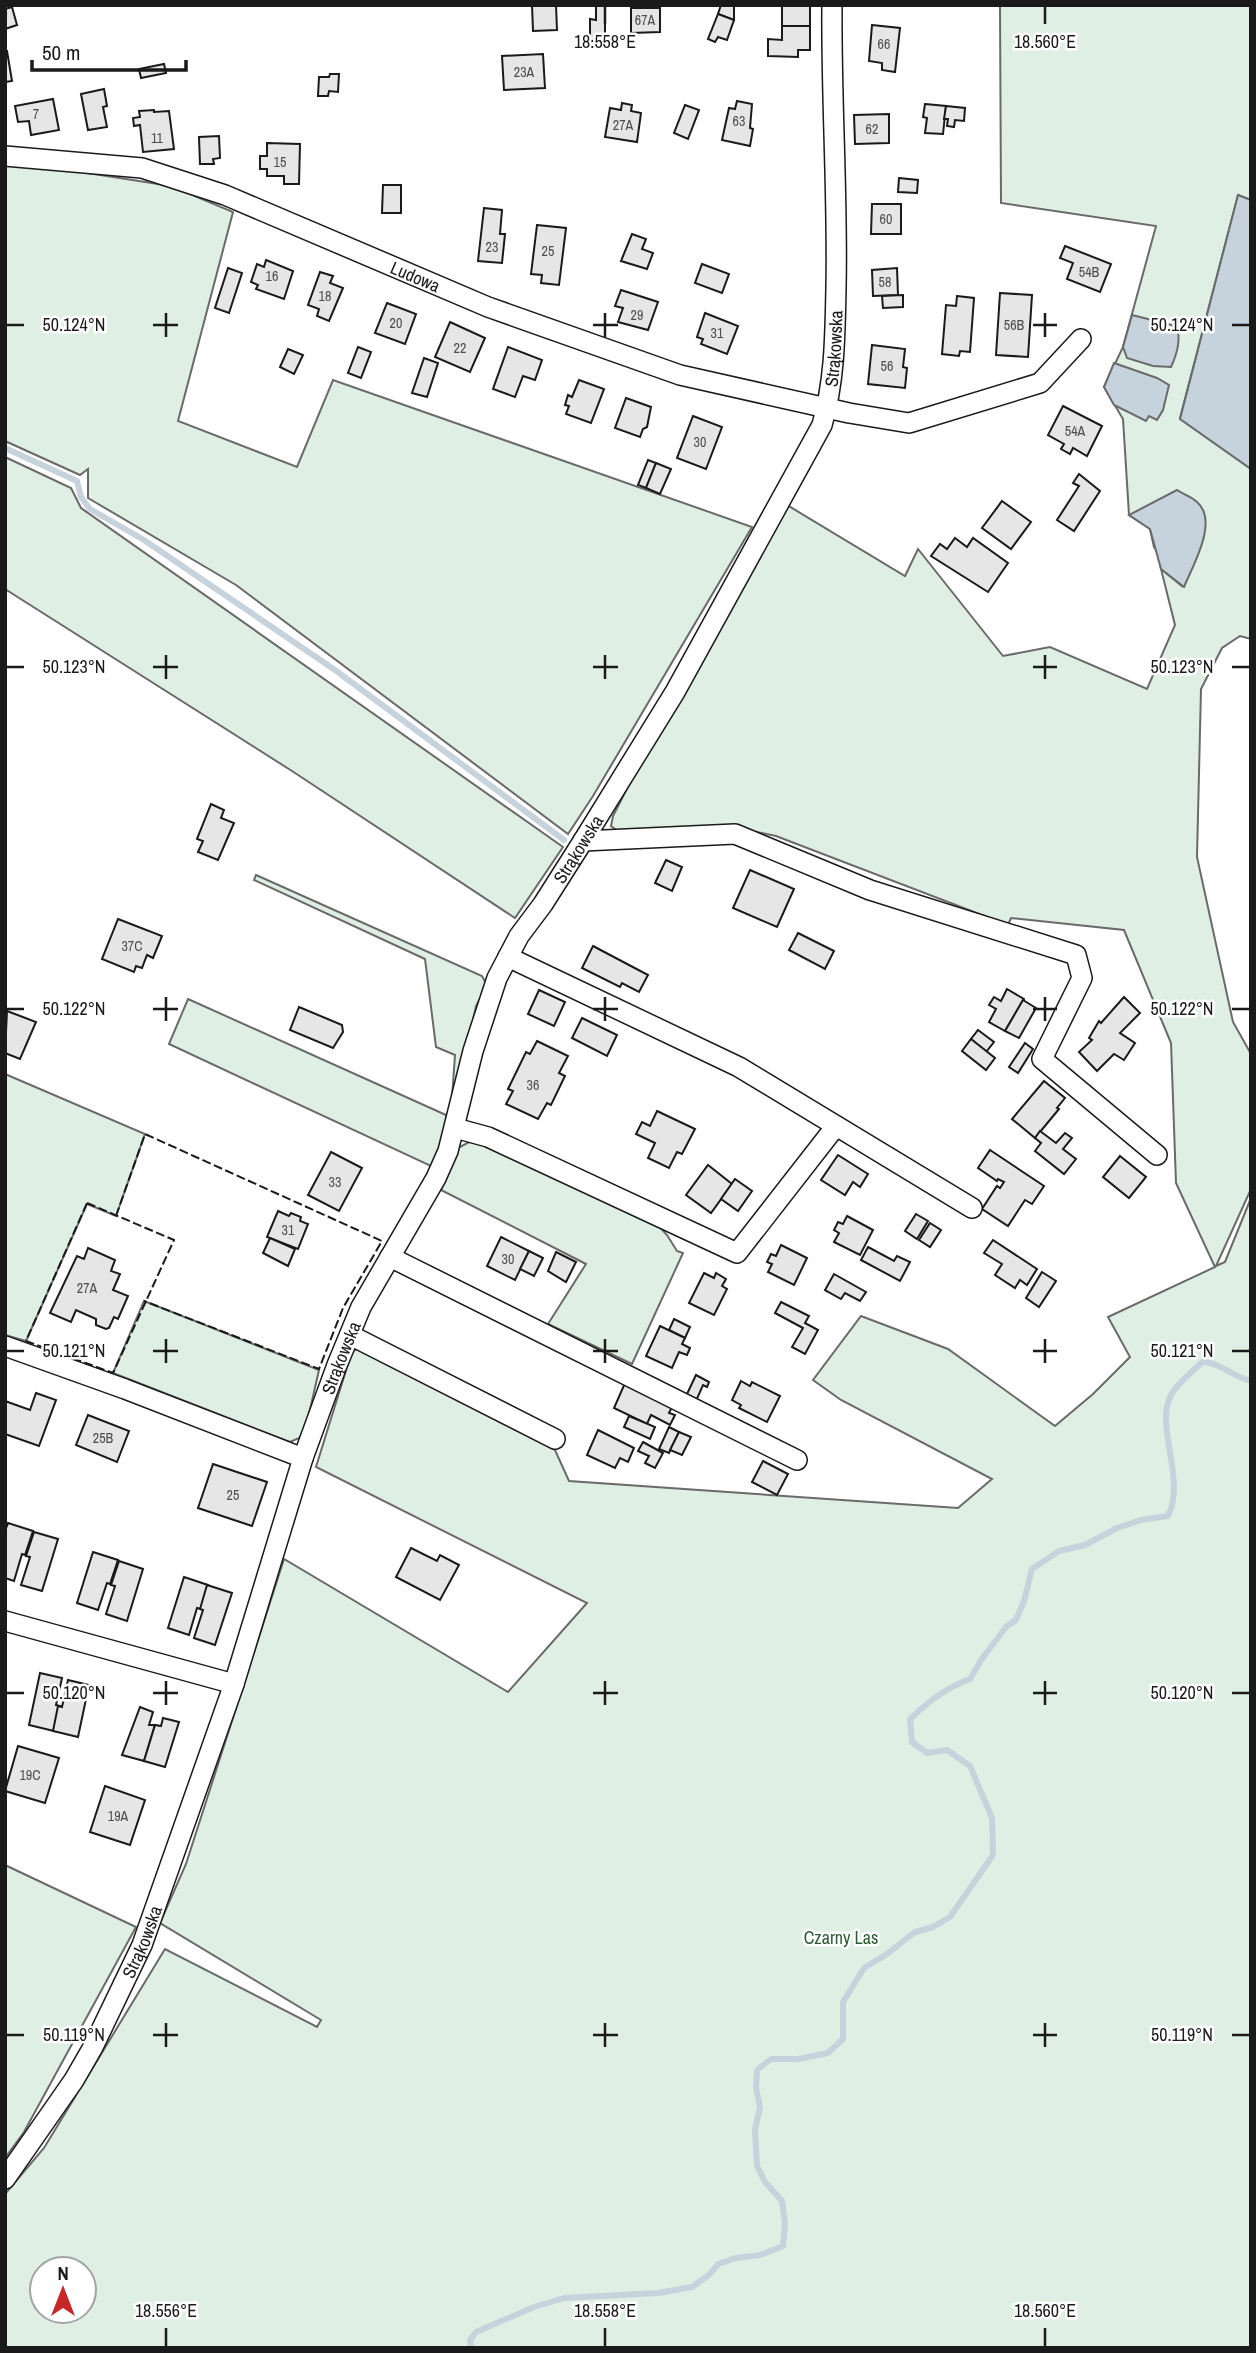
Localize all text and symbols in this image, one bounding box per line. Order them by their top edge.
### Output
house number: 67A [635,11,656,29]
scale bar [32,28,186,72]
text: 18.558°E [574,29,636,54]
text: 18.560°E [1014,29,1076,54]
house number: 66 [878,35,890,53]
text: 50 m [42,38,80,67]
house number: 23A [514,63,535,81]
house number: 7 [33,105,39,123]
house number: 63 [733,112,745,130]
house number: 27A [613,116,634,134]
house number: 62 [866,120,878,138]
house number: 11 [151,129,164,147]
house number: 15 [274,153,286,171]
house number: 60 [880,210,892,228]
house number: 23 [486,238,498,256]
house number: 25 [542,242,554,260]
street label: Ludowa [387,255,444,298]
house number: 54B [1079,263,1100,281]
house number: 16 [266,267,278,285]
house number: 58 [879,273,891,291]
house number: 18 [319,287,331,305]
house number: 29 [631,306,643,324]
street label: Strąkowska [818,310,848,388]
text: 50.124°N [43,312,106,337]
text: 50.124°N [1151,312,1214,337]
house number: 20 [390,314,402,332]
house number: 56B [1004,316,1025,334]
house number: 31 [711,324,724,342]
house number: 22 [454,339,466,357]
house number: 56 [881,357,893,375]
house number: 54A [1065,422,1086,440]
house number: 30 [694,433,706,451]
text: 50.123°N [43,654,106,679]
text: 50.123°N [1151,654,1214,679]
street label: Strąkowska [547,810,609,888]
house number: 37C [121,937,143,955]
text: 50.122°N [43,996,106,1021]
text: 50.122°N [1151,996,1214,1021]
house number: 36 [527,1076,539,1094]
house number: 33 [329,1173,341,1191]
house number: 31 [282,1221,295,1239]
house number: 30 [502,1250,514,1268]
house number: 27A [77,1279,98,1297]
street label: Strąkowska [315,1318,366,1398]
text: 50.121°N [43,1338,106,1363]
text: 50.121°N [1151,1338,1214,1363]
house number: 25B [93,1429,114,1447]
house number: 25 [227,1486,239,1504]
text: 50.120°N [43,1680,106,1705]
text: 50.120°N [1151,1680,1214,1705]
house number: 19C [19,1766,41,1784]
house number: 19A [108,1807,129,1825]
street label: Strąkowska [116,1902,168,1982]
park label: Czarny Las [804,1925,878,1950]
text: 50.119°N [43,2022,105,2047]
text: 50.119°N [1151,2022,1213,2047]
north arrow [28,2255,98,2325]
text: N [57,2260,69,2286]
text: 18.556°E [135,2298,197,2323]
text: 18.558°E [574,2298,636,2323]
text: 18.560°E [1014,2298,1076,2323]

